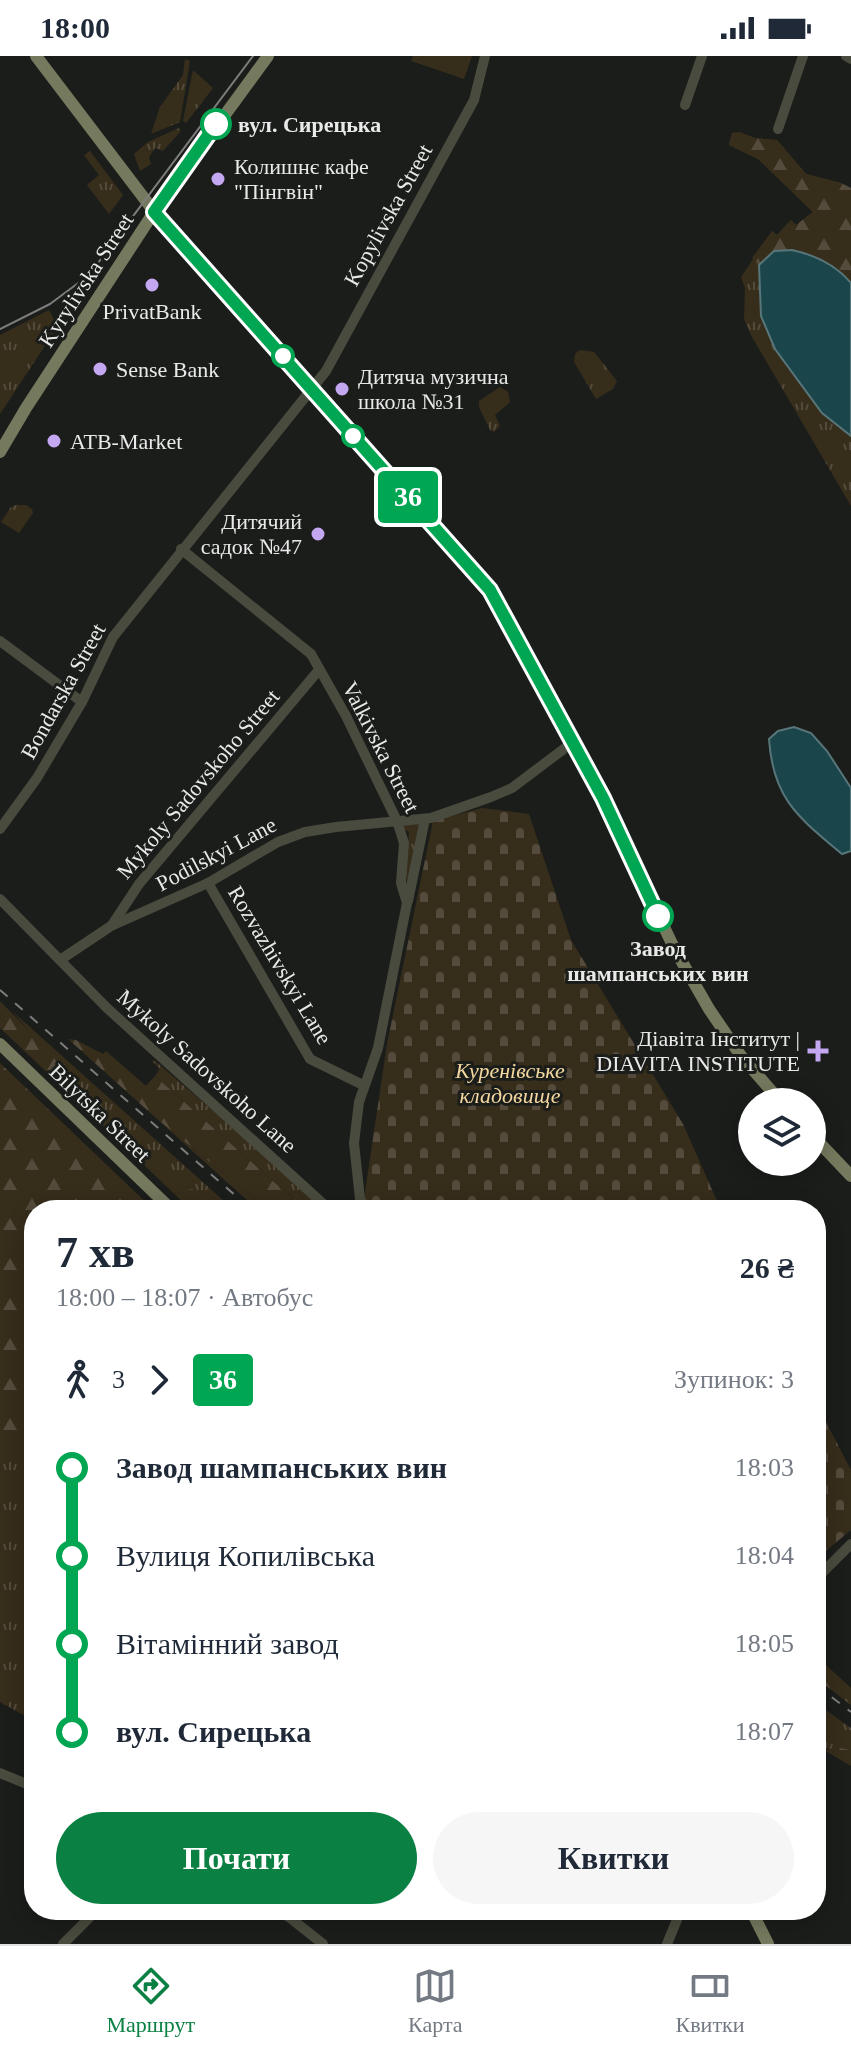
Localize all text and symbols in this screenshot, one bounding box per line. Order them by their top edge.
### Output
text: 18:00 [40,11,110,44]
marker: вул. Сирецька [201,109,231,139]
place label: вул. Сирецька [238,112,381,137]
street label: Kopylivska Street [339,140,437,290]
place label: Колишнє кафе "Пінгвін" [234,154,369,204]
marker: Колишнє кафе "Пінгвін" [209,170,227,188]
street label: Kyrylivska Street [33,208,139,352]
marker: PrivatBank [143,276,161,294]
place label: PrivatBank [103,299,202,324]
unlabelled marker [272,345,294,367]
place label: Sense Bank [116,357,219,382]
marker: Sense Bank [91,360,109,378]
place label: Дитяча музична школа №31 [358,364,509,414]
marker: Дитяча музична школа №31 [333,380,351,398]
unlabelled marker [342,425,364,447]
place label: ATB-Market [70,429,182,454]
marker: ATB-Market [45,432,63,450]
line badge: 36 [372,471,444,523]
text: 36 [394,481,422,512]
place label: Дитячий садок №47 [201,509,302,559]
marker: Дитячий садок №47 [309,525,327,543]
street label: Bondarska Street [15,619,111,763]
street label: Valkivska Street [337,677,425,817]
street label: Mykoly Sadovskoho Street [111,684,285,884]
street label: Podilskyi Lane [152,812,280,896]
street label: Rozvazhivskyi Lane [223,881,337,1049]
marker: Завод шампанських вин [643,901,673,931]
place label: Завод шампанських вин [567,936,749,986]
street label: Mykoly Sadovskoho Lane [112,984,302,1158]
place label: Діавіта Інститут | DIAVITA INSTITUTE [596,1026,800,1076]
marker: Діавіта Інститут | DIAVITA INSTITUTE [807,1040,829,1062]
park label: Куренівське кладовище [454,1058,565,1108]
street label: Bilytska Street [45,1059,155,1167]
map controls [738,1088,826,1176]
button: layers [738,1088,826,1176]
text: 7 хв [56,1228,135,1277]
text: 26 ₴ [740,1251,794,1284]
text: 18:00 – 18:07 · Автобус [56,1283,313,1312]
icon: walk [56,1358,100,1402]
icon: forward [137,1358,181,1402]
text: 36 [209,1364,237,1395]
text: 3 [112,1365,125,1394]
text: Зупинок: 3 [674,1365,794,1394]
text: Завод шампанських вин [116,1451,447,1484]
text: 18:03 [735,1453,794,1482]
text: Вулиця Копилівська [116,1539,375,1572]
text: 18:04 [735,1541,794,1570]
text: Вітамінний завод [116,1627,339,1660]
text: 18:05 [735,1629,794,1658]
text: вул. Сирецька [116,1715,311,1748]
text: 18:07 [735,1717,794,1746]
button: Почати [56,1812,417,1904]
button: Квитки [433,1812,794,1904]
tab: Маршрут [106,1964,195,2038]
tab: Карта [408,1964,463,2038]
tab: Квитки [676,1964,744,2038]

